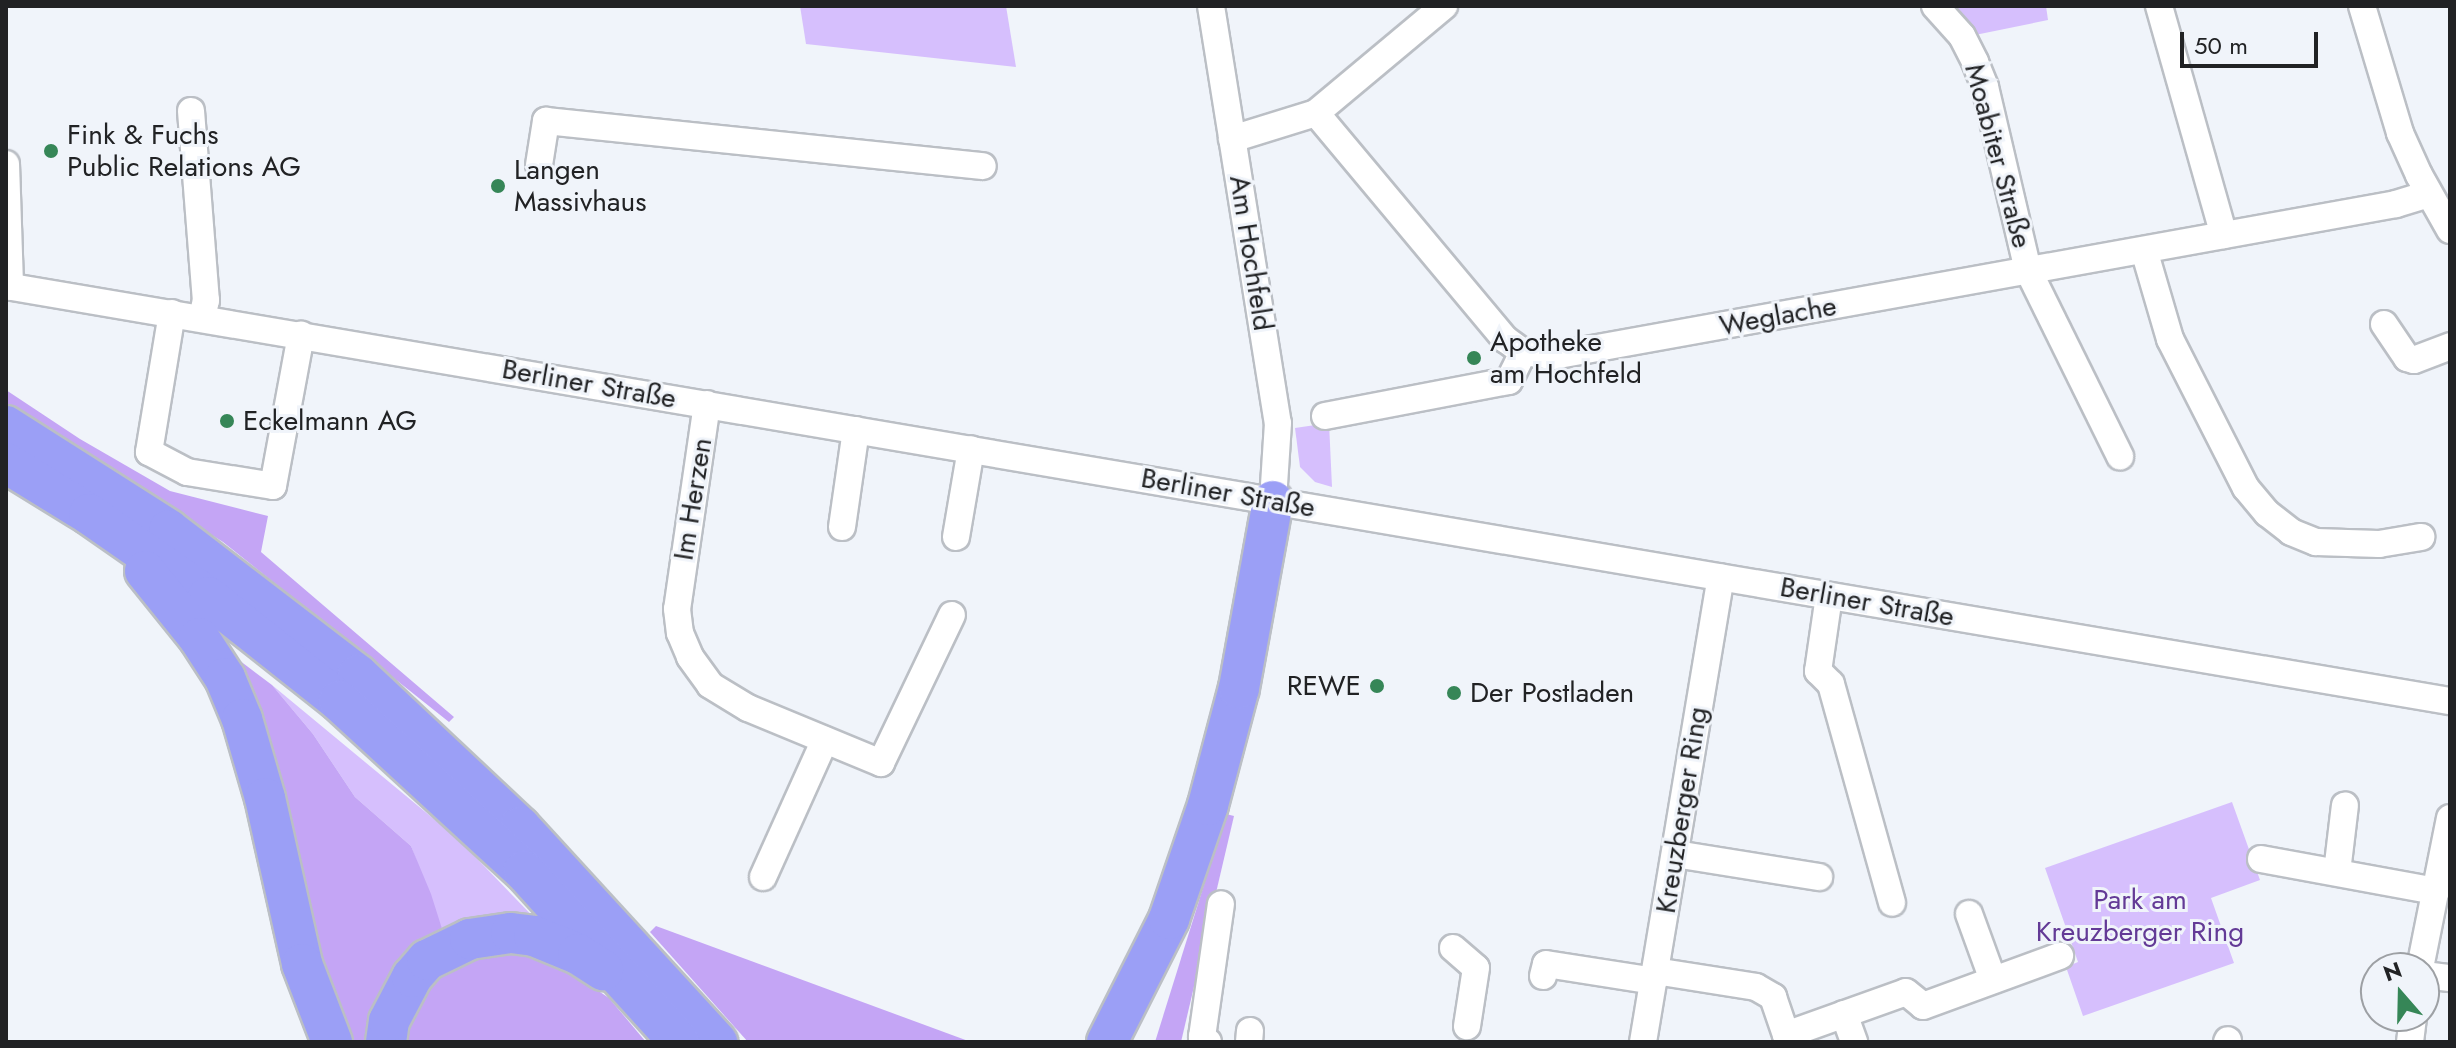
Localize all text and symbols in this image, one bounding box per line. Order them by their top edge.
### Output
scale bar [2184,16,2322,66]
text: 50 m [2194,28,2248,63]
street label: Moabiter Straße [1957,60,2039,252]
place label: Fink & Fuchs Public Relations AG [67,118,301,184]
marker: Fink & Fuchs Public Relations AG [42,142,60,160]
place label: Langen Massivhaus [514,153,646,219]
street label: Am Hochfeld [1222,173,1280,333]
marker: Langen Massivhaus [489,177,507,195]
street label: Weglache [1717,289,1839,343]
place label: Apotheke am Hochfeld [1490,325,1642,391]
marker: Apotheke am Hochfeld [1465,349,1483,367]
street label: Berliner Straße [499,352,679,416]
place label: Eckelmann AG [243,404,417,438]
marker: Eckelmann AG [218,412,236,430]
street label: Im Herzen [667,435,719,563]
street label: Berliner Straße [1138,461,1318,525]
street label: Berliner Straße [1777,570,1957,634]
place label: REWE [1287,669,1361,703]
place label: Der Postladen [1470,676,1634,710]
marker: REWE [1368,677,1386,695]
marker: Der Postladen [1445,684,1463,702]
street label: Kreuzberger Ring [1649,704,1715,916]
park label: Park am Kreuzberger Ring [2036,883,2244,949]
north arrow [2360,952,2440,1032]
text: N [2379,953,2406,989]

